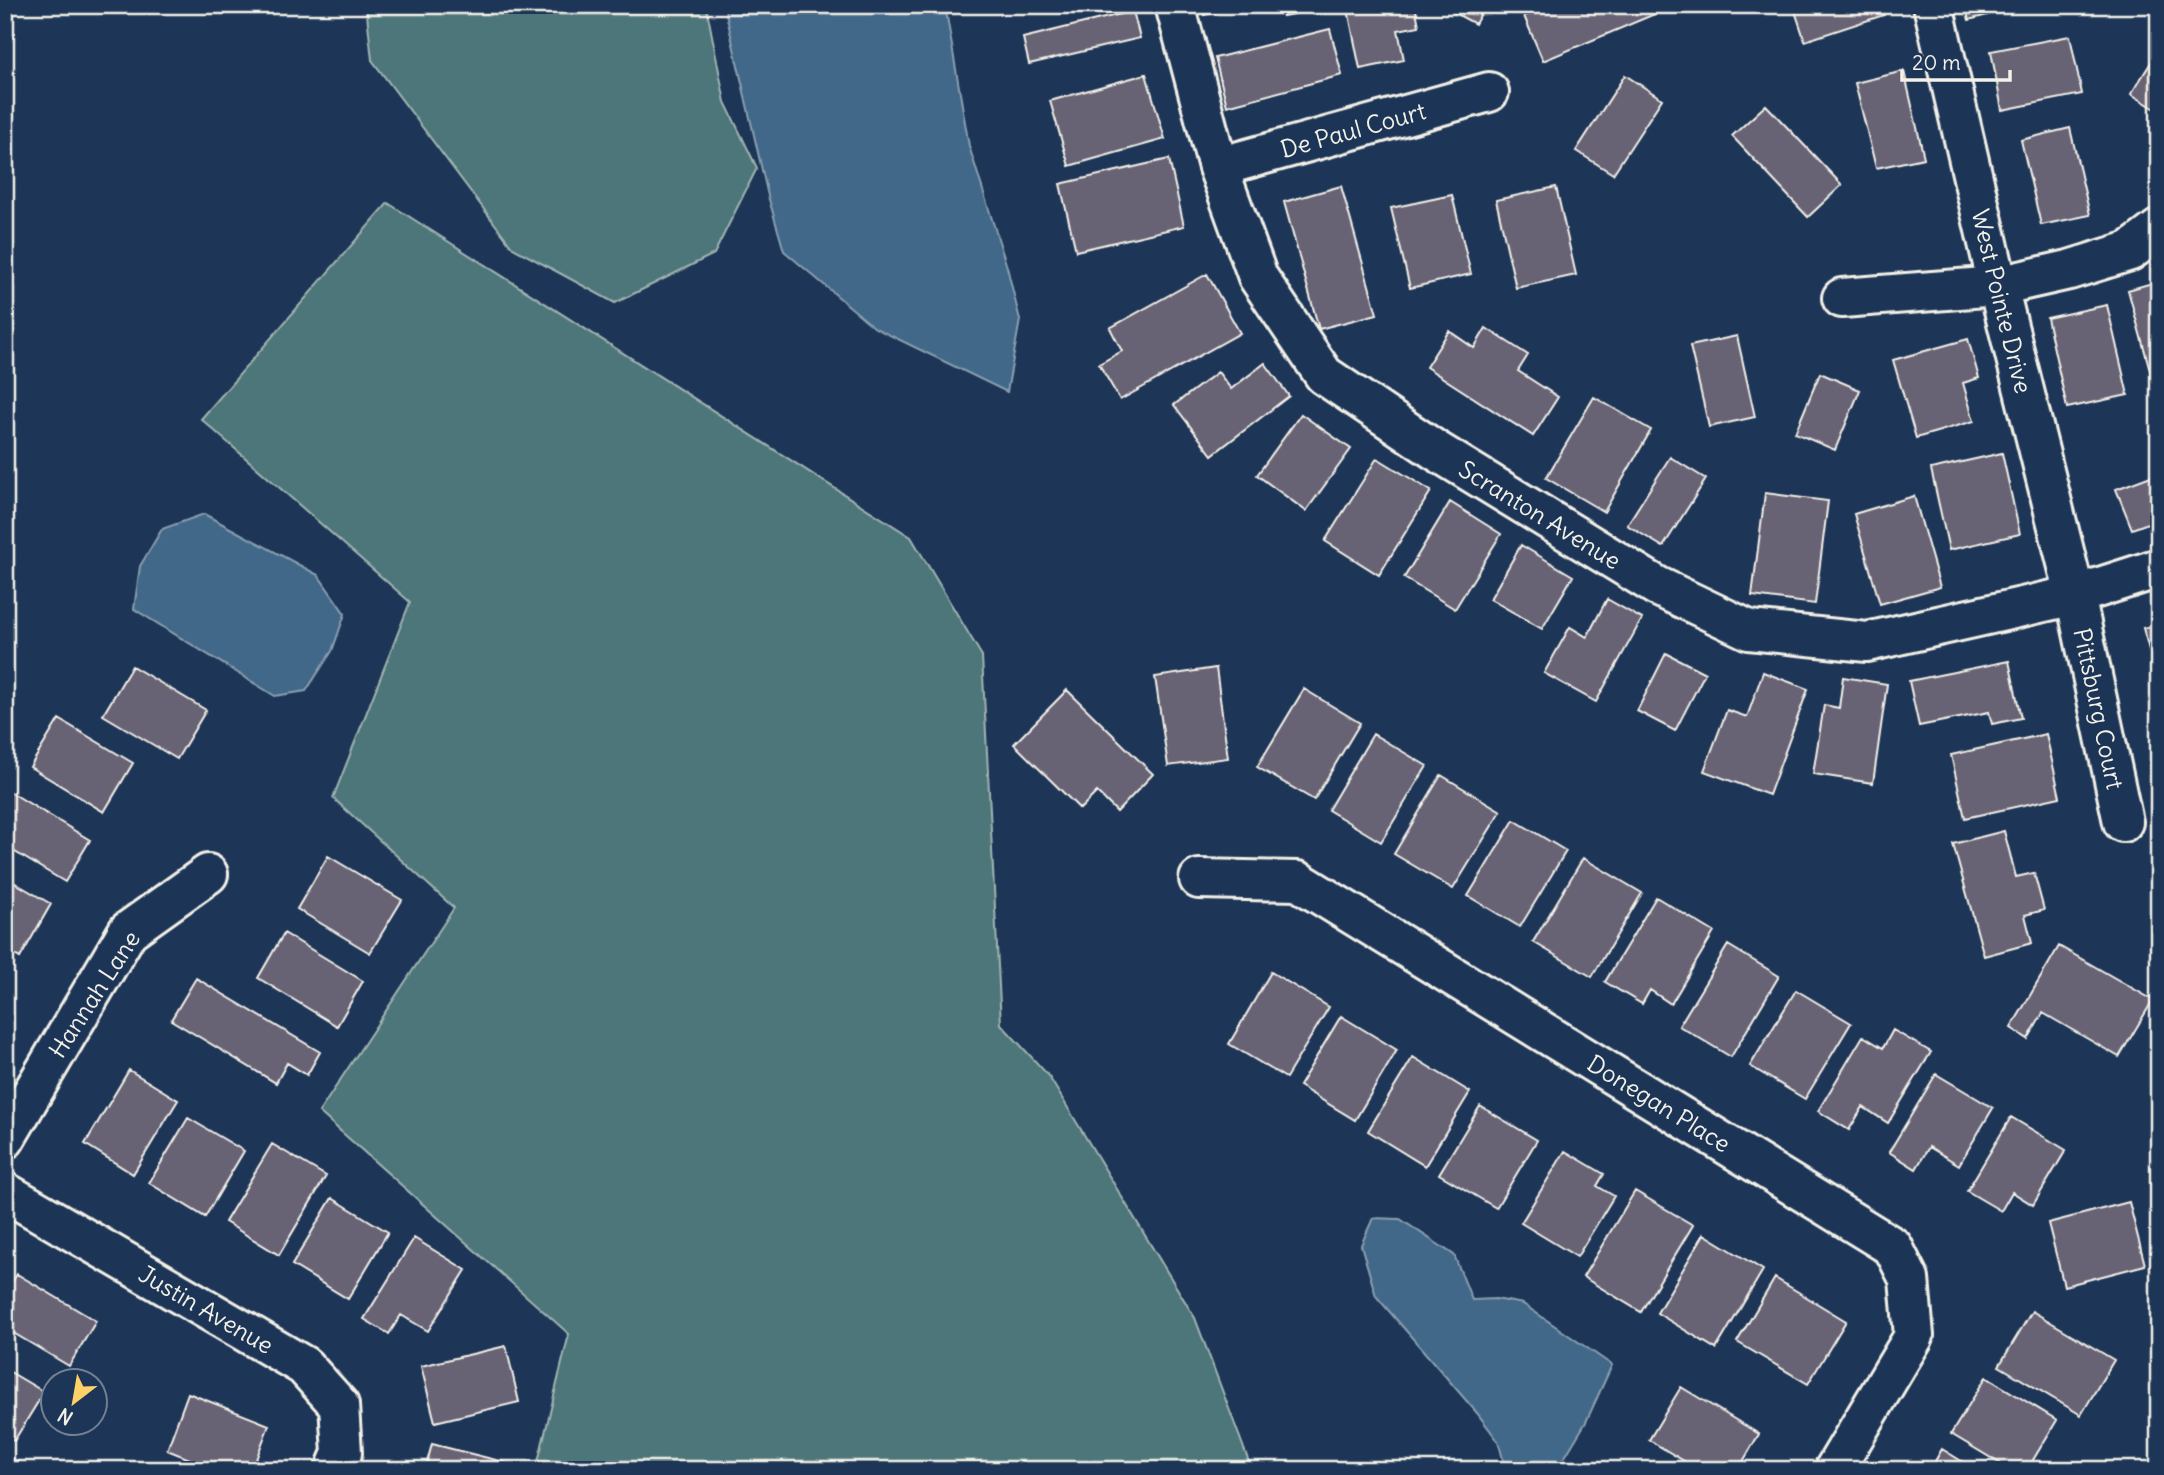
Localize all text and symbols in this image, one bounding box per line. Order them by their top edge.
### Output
scale bar [1902,38,2010,82]
text: 20 m [1912,49,1961,76]
street label: De Paul Court [1277,95,1429,164]
street label: West Pointe Drive [1966,206,2039,396]
street label: Scranton Avenue [1454,453,1626,575]
street label: Pittsburg Court [2067,625,2131,792]
street label: Hannah Lane [42,925,146,1063]
street label: Donegan Place [1582,1048,1736,1158]
street label: Justin Avenue [134,1258,279,1360]
north arrow [38,1366,108,1436]
text: N [53,1403,77,1430]

